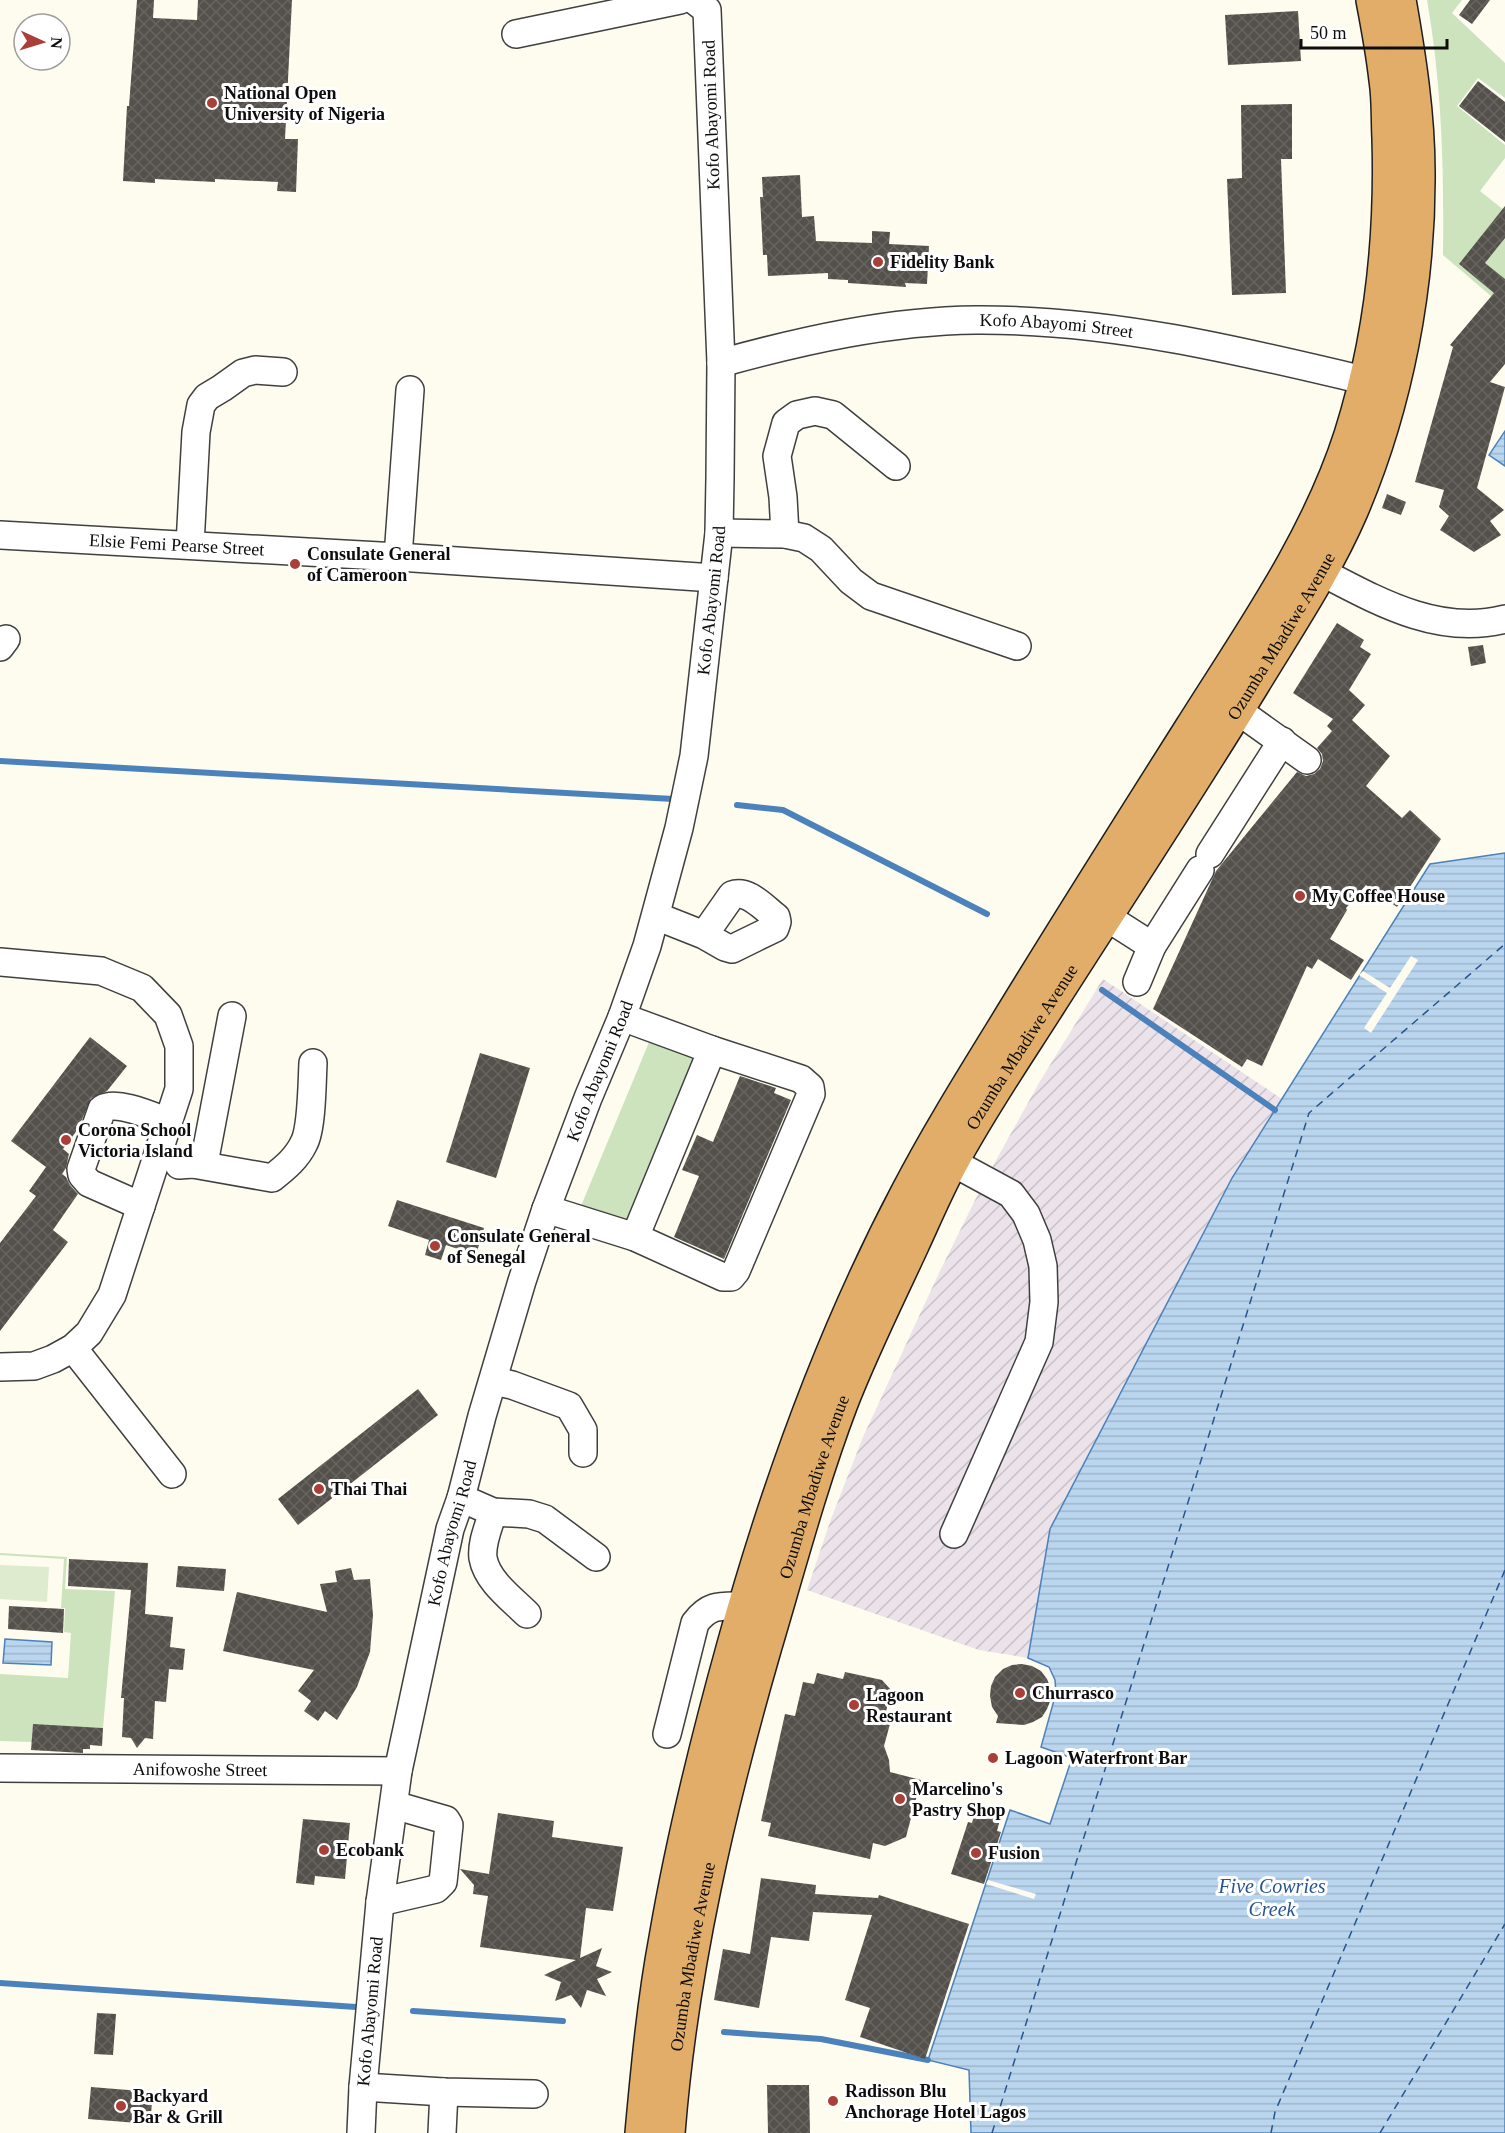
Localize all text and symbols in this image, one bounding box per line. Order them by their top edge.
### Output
north arrow [12,12,72,72]
scale bar [1301,12,1446,50]
text: 50 m [1310,23,1347,43]
text: N [48,37,65,50]
street label: Kofo Abayomi Road [698,40,724,190]
place label: National Open University of Nigeria [224,83,385,124]
marker: National Open University of Nigeria [205,96,219,110]
place label: Fidelity Bank [890,252,995,272]
marker: Fidelity Bank [871,255,885,269]
street label: Kofo Abayomi Street [980,310,1135,342]
street label: Kofo Abayomi Road [693,526,729,676]
street label: Elsie Femi Pearse Street [88,530,265,560]
place label: Consulate General of Cameroon [307,544,451,585]
street label: Ozumba Mbadiwe Avenue [1223,549,1339,724]
marker: Consulate General of Cameroon [288,557,302,571]
place label: My Coffee House [1312,886,1445,906]
marker: My Coffee House [1293,889,1307,903]
street label: Ozumba Mbadiwe Avenue [962,961,1082,1133]
street label: Kofo Abayomi Road [563,998,637,1144]
place label: Corona School Victoria Island [78,1120,193,1161]
marker: Corona School Victoria Island [59,1133,73,1147]
place label: Consulate General of Senegal [447,1226,591,1267]
marker: Consulate General of Senegal [428,1239,442,1253]
street label: Ozumba Mbadiwe Avenue [775,1392,853,1581]
street label: Kofo Abayomi Road [424,1458,480,1608]
place label: Thai Thai [331,1479,407,1499]
marker: Thai Thai [312,1482,326,1496]
place label: Churrasco [1032,1683,1114,1703]
place label: Lagoon Restaurant [866,1685,952,1726]
marker: Churrasco [1013,1686,1027,1700]
marker: Lagoon Restaurant [847,1698,861,1712]
place label: Lagoon Waterfront Bar [1005,1748,1187,1768]
marker: Lagoon Waterfront Bar [986,1751,1000,1765]
street label: Anifowoshe Street [133,1759,267,1780]
place label: Marcelino's Pastry Shop [912,1779,1006,1820]
marker: Marcelino's Pastry Shop [893,1792,907,1806]
place label: Ecobank [336,1840,404,1860]
marker: Ecobank [317,1843,331,1857]
place label: Fusion [988,1843,1040,1863]
marker: Fusion [969,1846,983,1860]
street label: Ozumba Mbadiwe Avenue [666,1860,719,2053]
water label: Five Cowries Creek [1217,1875,1326,1920]
street label: Kofo Abayomi Road [353,1936,387,2087]
place label: Radisson Blu Anchorage Hotel Lagos [845,2081,1026,2122]
place label: Backyard Bar & Grill [133,2086,223,2127]
marker: Radisson Blu Anchorage Hotel Lagos [826,2094,840,2108]
marker: Backyard Bar & Grill [114,2099,128,2113]

